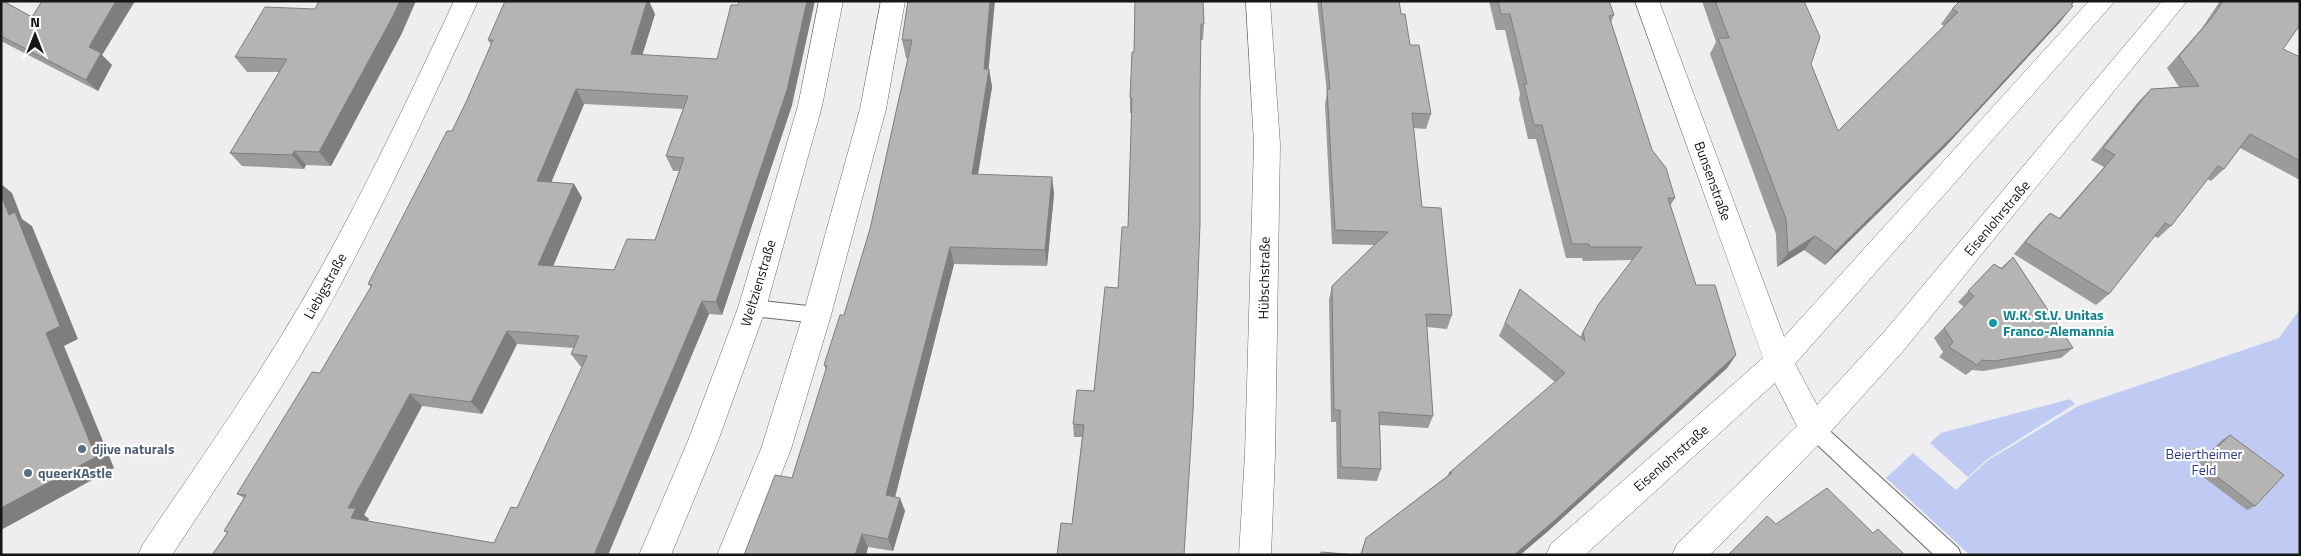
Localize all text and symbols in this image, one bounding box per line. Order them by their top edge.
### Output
north arrow [10,10,60,60]
text: N [30,11,40,32]
street label: Bunsenstraße [1689,138,1738,223]
street label: Eisenlohrstraße [1959,175,2035,260]
street label: Hübschstraße [1252,236,1275,320]
street label: Weltzienstraße [734,237,781,329]
street label: Liebigstraße [298,249,351,323]
place label: W.K. St.V. Unitas Franco-Alemannia [2003,304,2114,341]
marker: W.K. St.V. Unitas Franco-Alemannia [1987,317,1999,329]
street label: Eisenlohrstraße [1629,419,1713,496]
place label: djive naturals [92,438,175,459]
marker: djive naturals [76,443,88,455]
park label: Beiertheimer Feld [2166,443,2243,480]
place label: queerKAstle [38,462,112,483]
marker: queerKAstle [22,467,34,479]

